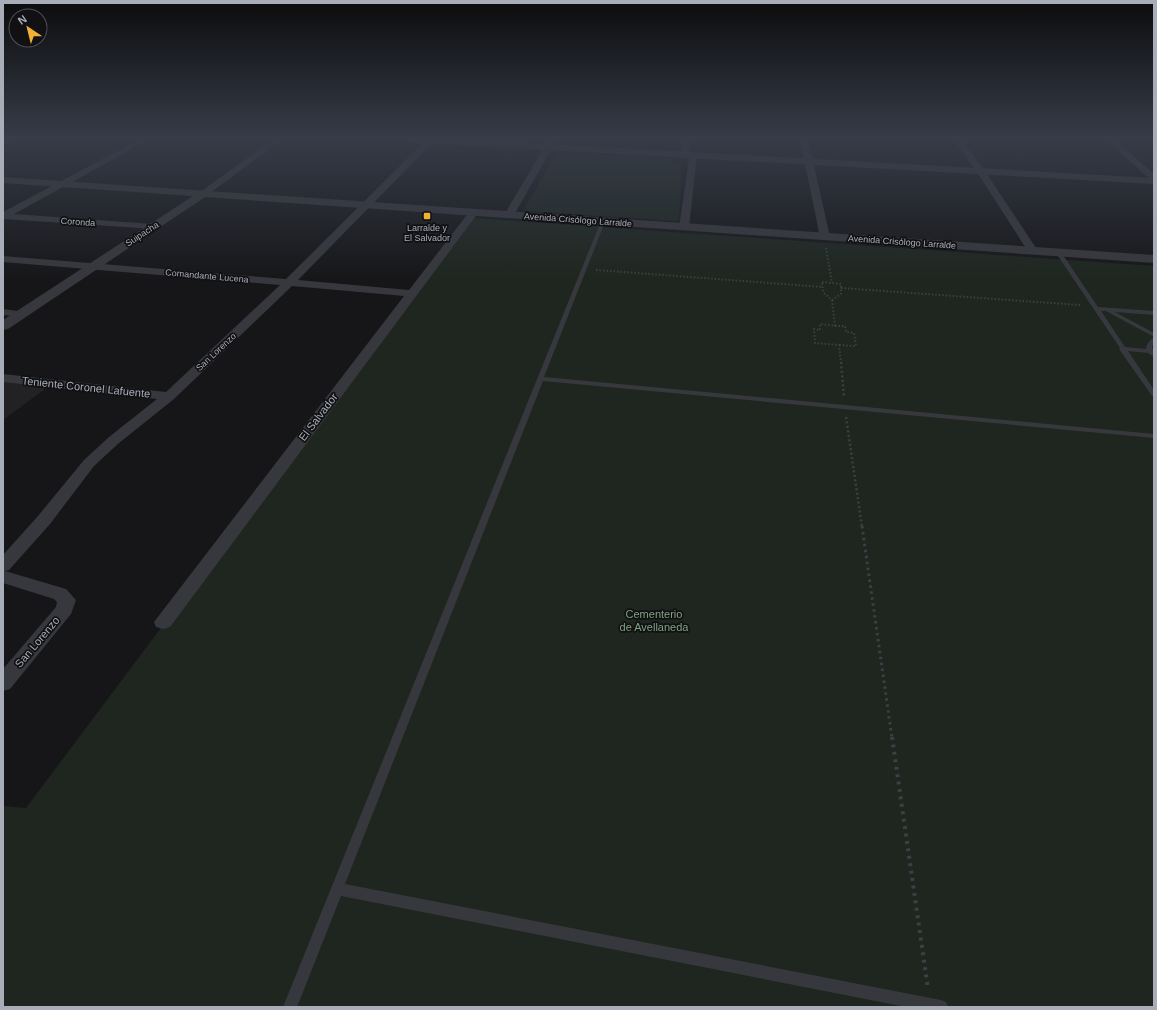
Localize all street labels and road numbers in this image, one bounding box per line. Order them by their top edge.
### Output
street label: Avenida Crisólogo Larralde [524,211,632,229]
street label: Coronda [60,216,96,228]
street label: Suipacha [124,220,160,248]
street label: Avenida Crisólogo Larralde [848,233,956,251]
street label: Comandante Lucena [165,267,249,285]
street label: San Lorenzo [194,331,238,373]
street label: Teniente Coronel Lafuente [21,374,151,400]
street label: El Salvador [296,391,340,443]
street label: San Lorenzo [12,614,62,670]

